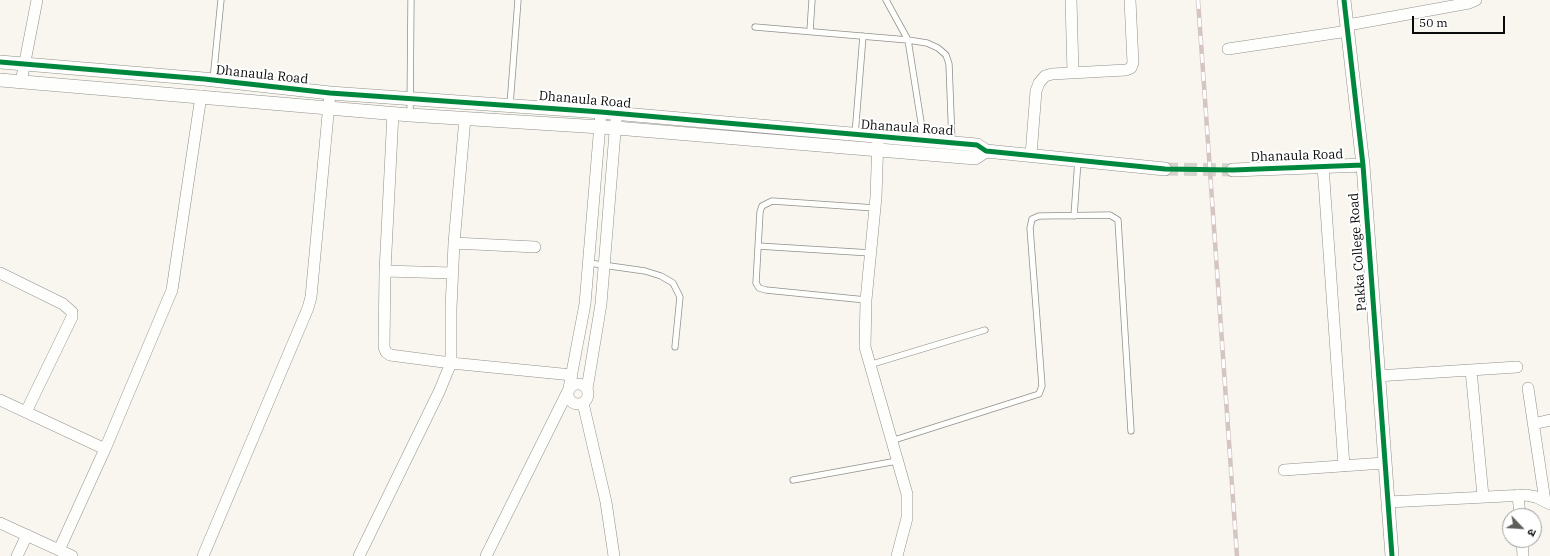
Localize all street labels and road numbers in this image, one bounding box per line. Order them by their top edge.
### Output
street label: Dhanaula Road [215,62,309,88]
street label: Dhanaula Road [538,88,632,112]
street label: Dhanaula Road [860,117,954,139]
street label: Dhanaula Road [1250,147,1344,165]
street label: Pakka College Road [1346,192,1370,312]

